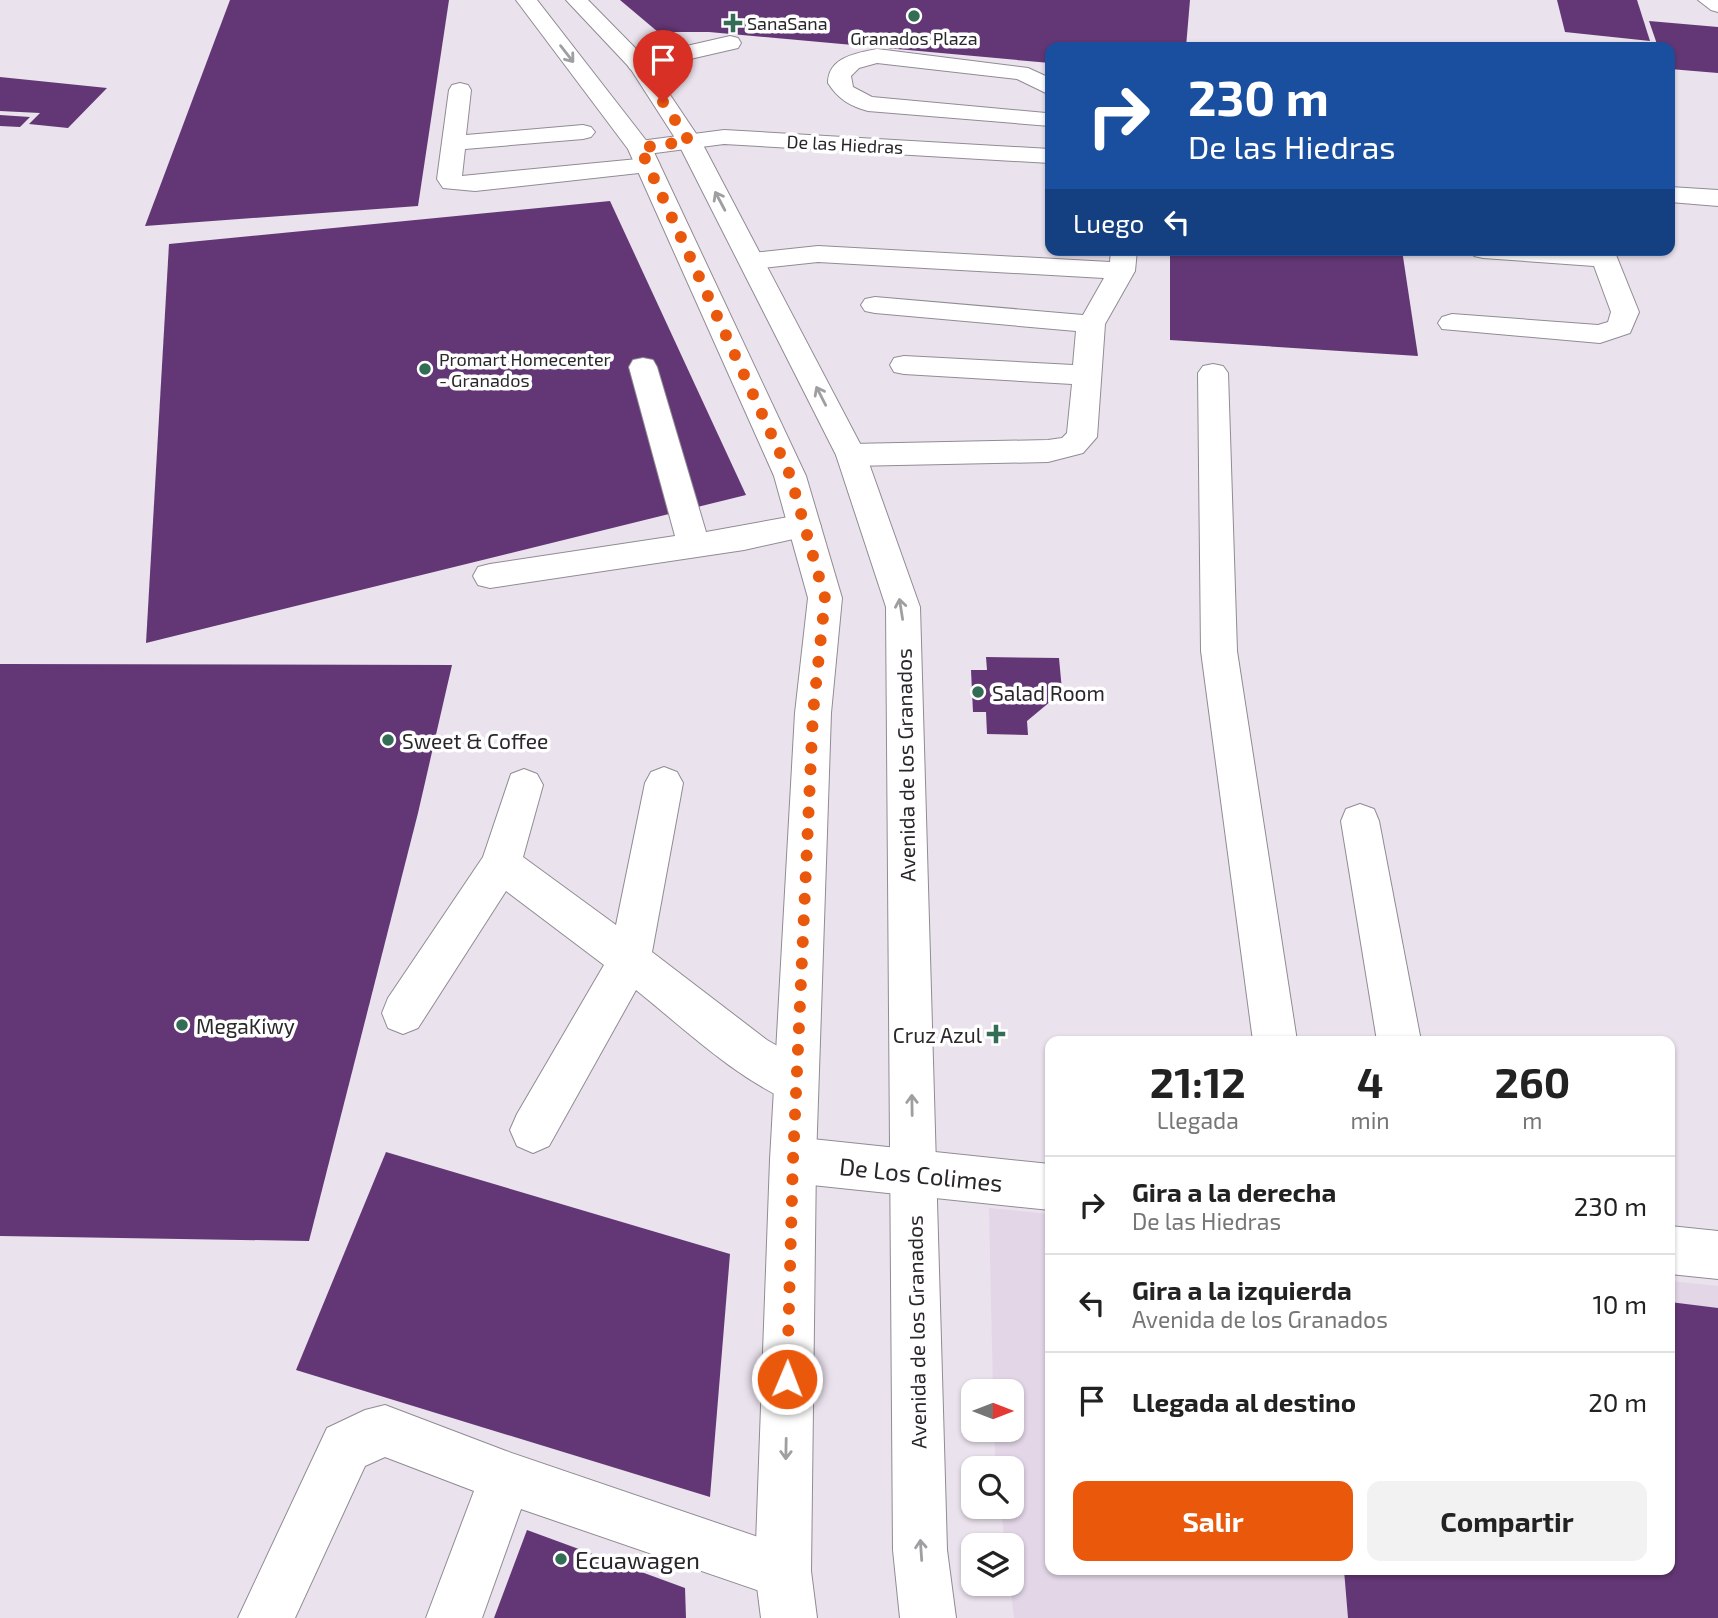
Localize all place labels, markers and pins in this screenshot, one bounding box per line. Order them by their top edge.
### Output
marker: Granados Plaza [906,8,922,24]
place label: SanaSana [747,12,828,34]
marker: SanaSana [725,15,741,31]
place label: Granados Plaza [850,27,978,49]
pin [633,30,693,102]
place label: Promart Homecenter - Granados [439,348,611,391]
marker: Promart Homecenter - Granados [417,361,433,377]
place label: Salad Room [992,680,1105,705]
marker: Salad Room [970,684,986,700]
place label: Sweet & Coffee [402,728,548,753]
marker: Sweet & Coffee [380,732,396,748]
place label: MegaKiwy [196,1013,295,1038]
marker: MegaKiwy [174,1017,190,1033]
place label: Cruz Azul [893,1022,983,1047]
marker: Cruz Azul [988,1026,1004,1042]
place label: Ecuawagen [575,1545,700,1574]
marker: Ecuawagen [553,1551,569,1567]

